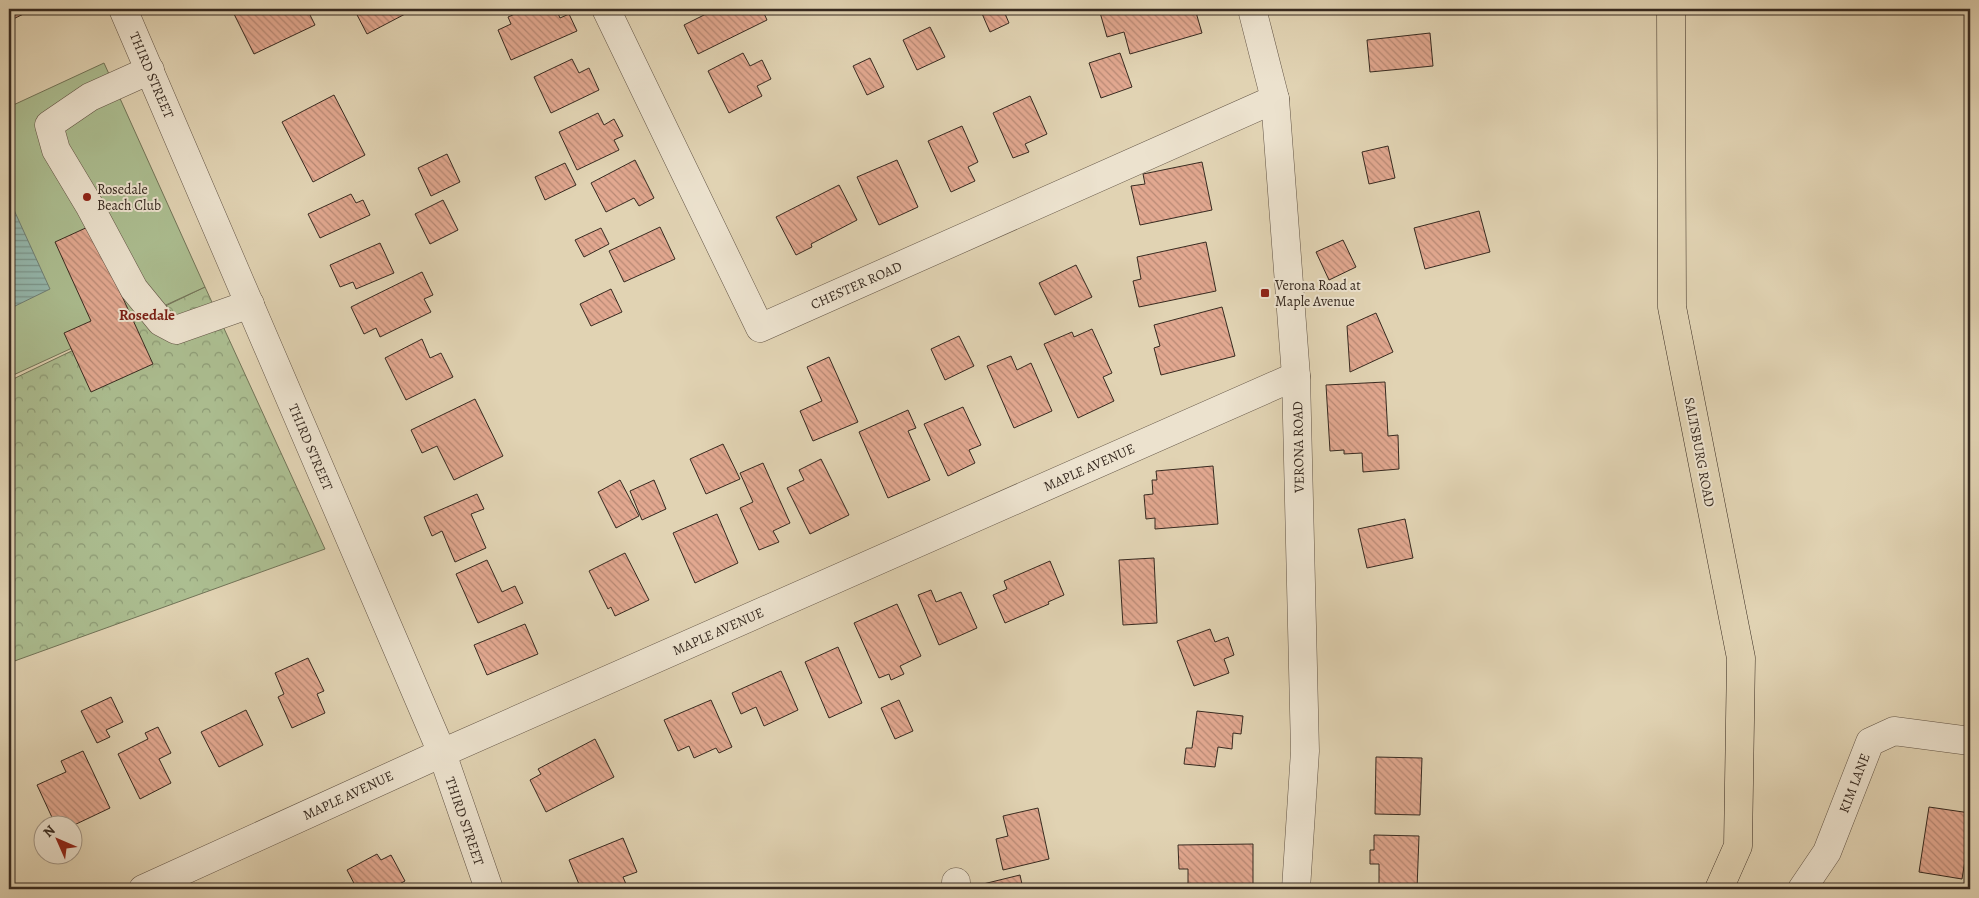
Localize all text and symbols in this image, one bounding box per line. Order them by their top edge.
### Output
street label: THIRD STREET [125,29,178,122]
place label: Rosedale Beach Club [97,180,161,215]
marker: Rosedale Beach Club [81,191,93,203]
street label: CHESTER ROAD [807,257,905,314]
place label: Verona Road at Maple Avenue [1274,276,1361,311]
marker: Verona Road at Maple Avenue [1259,287,1271,299]
district label: Rosedale [119,305,175,325]
street label: SALTSBURG ROAD [1680,396,1720,509]
street label: THIRD STREET [284,401,337,494]
street label: VERONA ROAD [1288,401,1309,494]
street label: MAPLE AVENUE [1041,439,1138,496]
street label: MAPLE AVENUE [670,603,767,660]
street label: KIM LANE [1834,751,1875,816]
street label: MAPLE AVENUE [300,766,397,825]
street label: THIRD STREET [441,774,489,868]
north arrow [32,816,82,866]
text: N [39,821,59,841]

